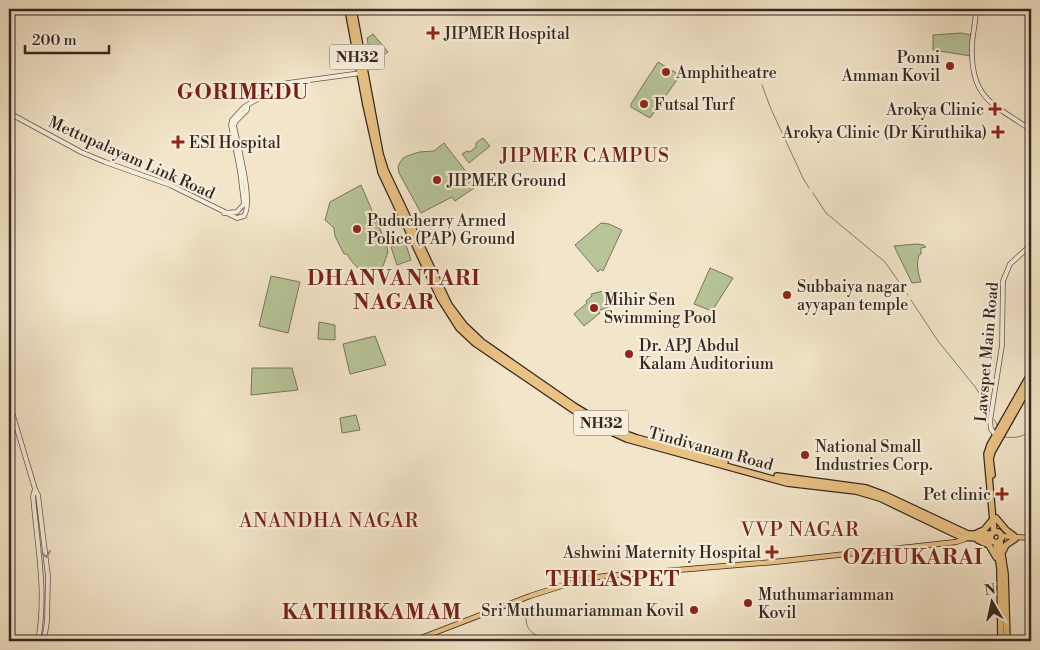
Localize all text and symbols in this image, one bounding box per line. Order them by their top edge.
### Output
scale bar [25,22,109,54]
place label: JIPMER Hospital [443,24,570,44]
marker: JIPMER Hospital [426,26,440,40]
text: 200 m [32,31,77,50]
road number: NH32 [330,44,384,70]
place label: Ponni Amman Kovil [841,48,940,86]
marker: Ponni Amman Kovil [944,60,956,72]
place label: Amphitheatre [675,63,777,83]
marker: Amphitheatre [660,66,672,78]
district label: GORIMEDU [177,80,309,106]
place label: Futsal Turf [654,95,736,115]
marker: Futsal Turf [638,98,650,110]
place label: Arokya Clinic [885,100,984,120]
marker: Arokya Clinic [988,102,1002,116]
street label: Mettupalayam Link Road [45,112,218,204]
place label: Arokya Clinic (Dr Kiruthika) [781,123,987,143]
marker: Arokya Clinic (Dr Kiruthika) [991,125,1005,139]
place label: ESI Hospital [189,133,281,153]
marker: ESI Hospital [171,135,185,149]
district label: JIPMER CAMPUS [499,144,670,168]
place label: JIPMER Ground [446,171,566,191]
marker: JIPMER Ground [431,174,443,186]
place label: Puducherry Armed Police (PAP) Ground [367,211,515,249]
marker: Puducherry Armed Police (PAP) Ground [351,223,363,235]
district label: DHANVANTARI NAGAR [307,266,481,316]
place label: Subbaiya nagar ayyapan temple [797,277,908,315]
street label: Lawspet Main Road [971,281,1003,423]
marker: Subbaiya nagar ayyapan temple [781,289,793,301]
place label: Mihir Sen Swimming Pool [604,290,717,328]
marker: Mihir Sen Swimming Pool [588,302,600,314]
place label: Dr. APJ Abdul Kalam Auditorium [639,336,774,374]
marker: Dr. APJ Abdul Kalam Auditorium [623,348,635,360]
road number: NH32 [574,410,628,436]
street label: Tindivanam Road [646,423,775,475]
place label: National Small Industries Corp. [815,437,933,475]
marker: National Small Industries Corp. [799,449,811,461]
place label: Pet clinic [923,485,991,505]
marker: Pet clinic [995,487,1009,501]
district label: ANANDHA NAGAR [238,509,419,533]
district label: VVP NAGAR [740,518,859,542]
place label: Ashwini Maternity Hospital [562,543,761,563]
marker: Ashwini Maternity Hospital [765,545,779,559]
district label: OZHUKARAI [843,545,983,571]
one-way arrow [40,551,51,559]
district label: THILASPET [546,567,680,593]
north arrow [968,578,1018,628]
text: N [983,580,997,600]
place label: Muthumariamman Kovil [758,585,895,623]
marker: Muthumariamman Kovil [742,597,754,609]
district label: KATHIRKAMAM [282,600,462,626]
place label: Sri Muthumariamman Kovil [481,601,684,621]
marker: Sri Muthumariamman Kovil [688,604,700,616]

